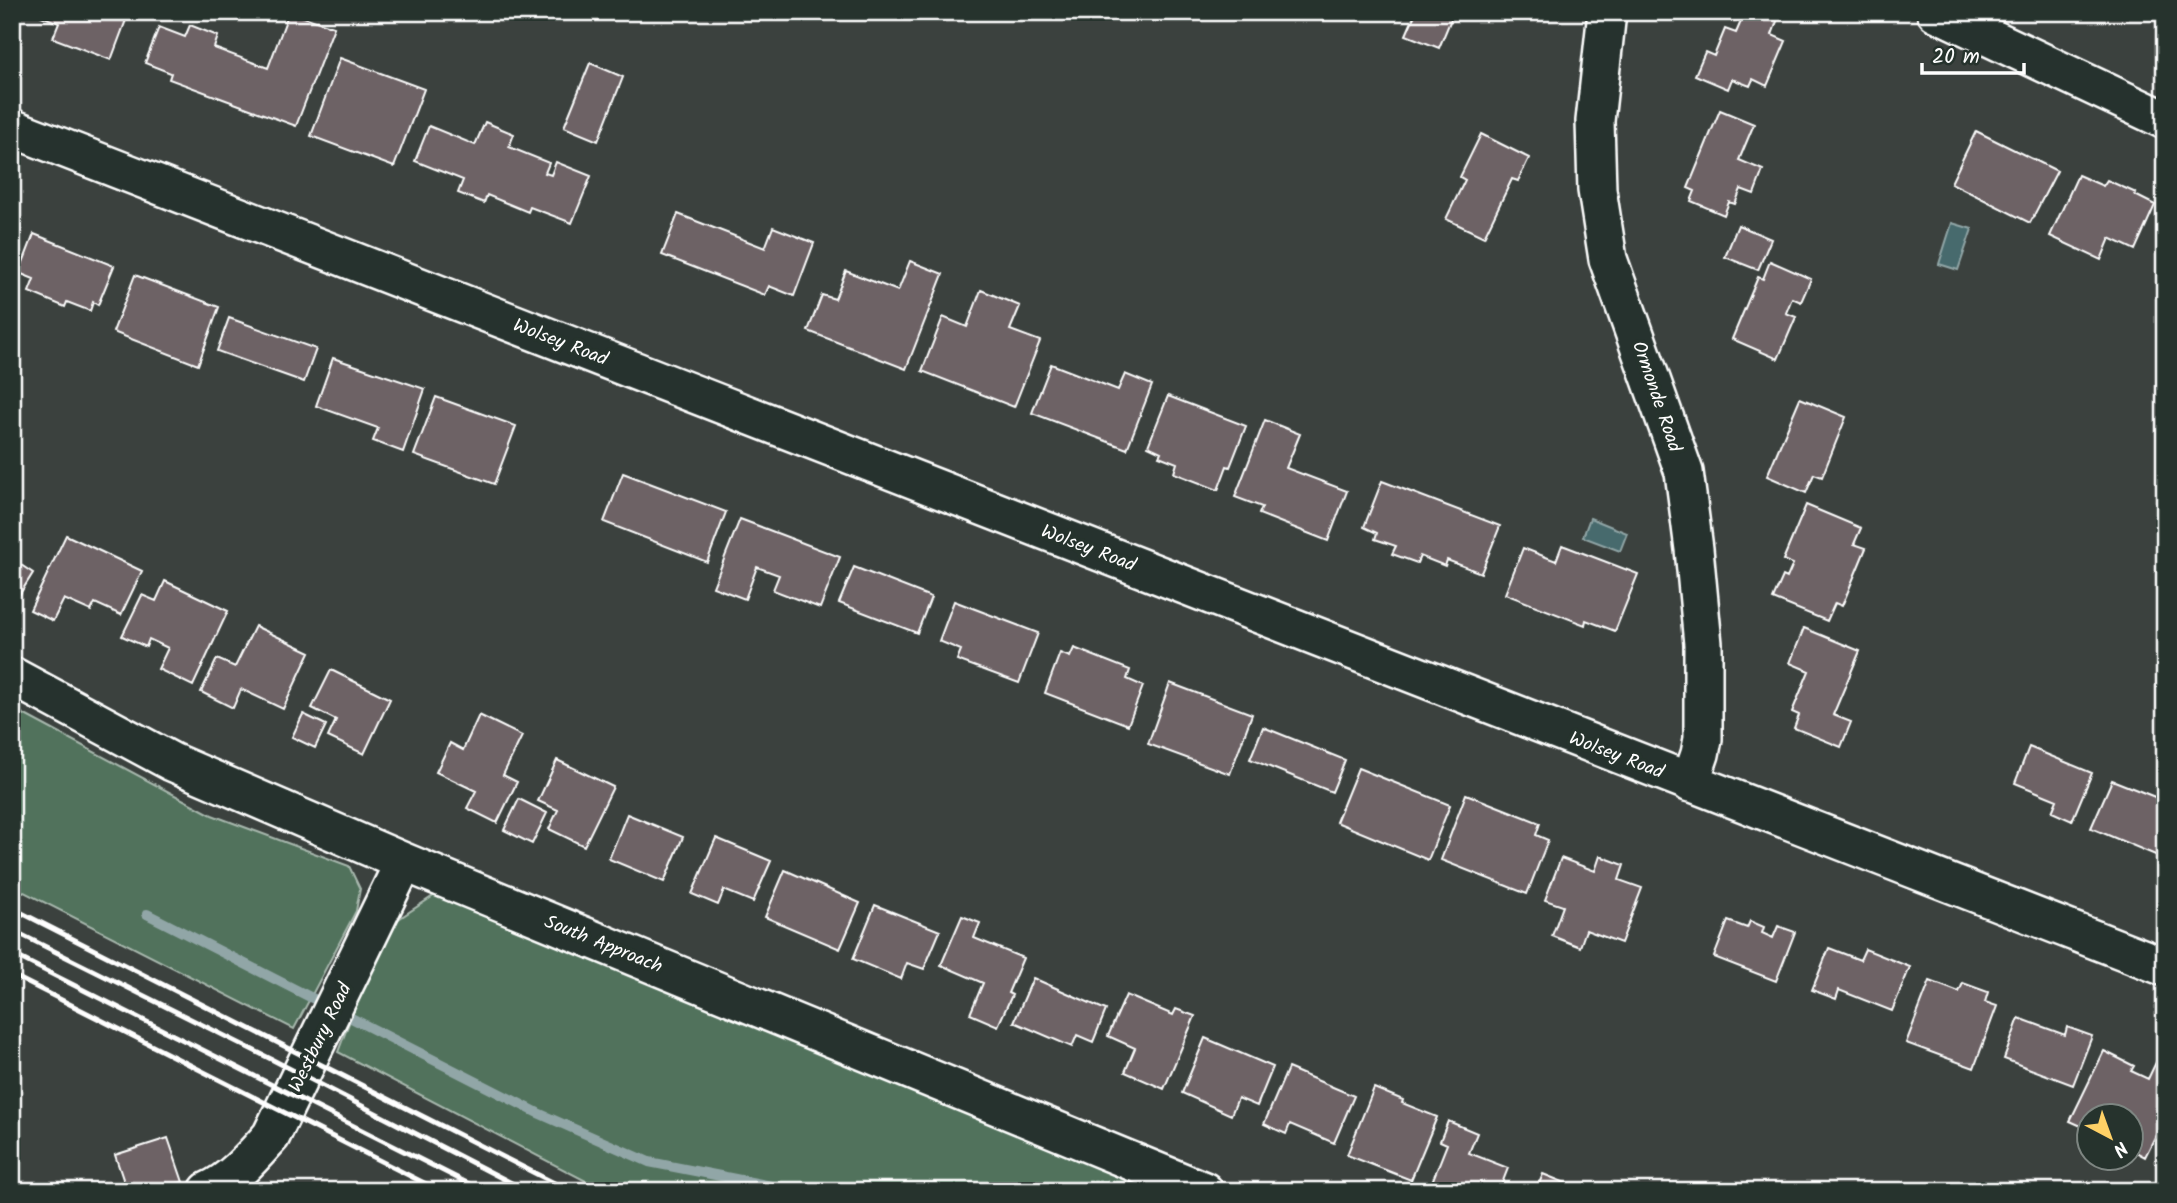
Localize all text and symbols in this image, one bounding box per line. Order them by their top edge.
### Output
scale bar [1922,32,2023,76]
text: 20 m [1932,41,1980,74]
street label: Wolsey Road [509,311,613,375]
street label: Ormonde Road [1623,337,1689,457]
street label: Wolsey Road [1037,517,1141,581]
street label: Wolsey Road [1565,724,1669,788]
street label: South Approach [540,908,667,982]
street label: Westbury Road [281,977,361,1098]
north arrow [2076,1102,2146,1172]
text: N [2105,1133,2134,1164]

